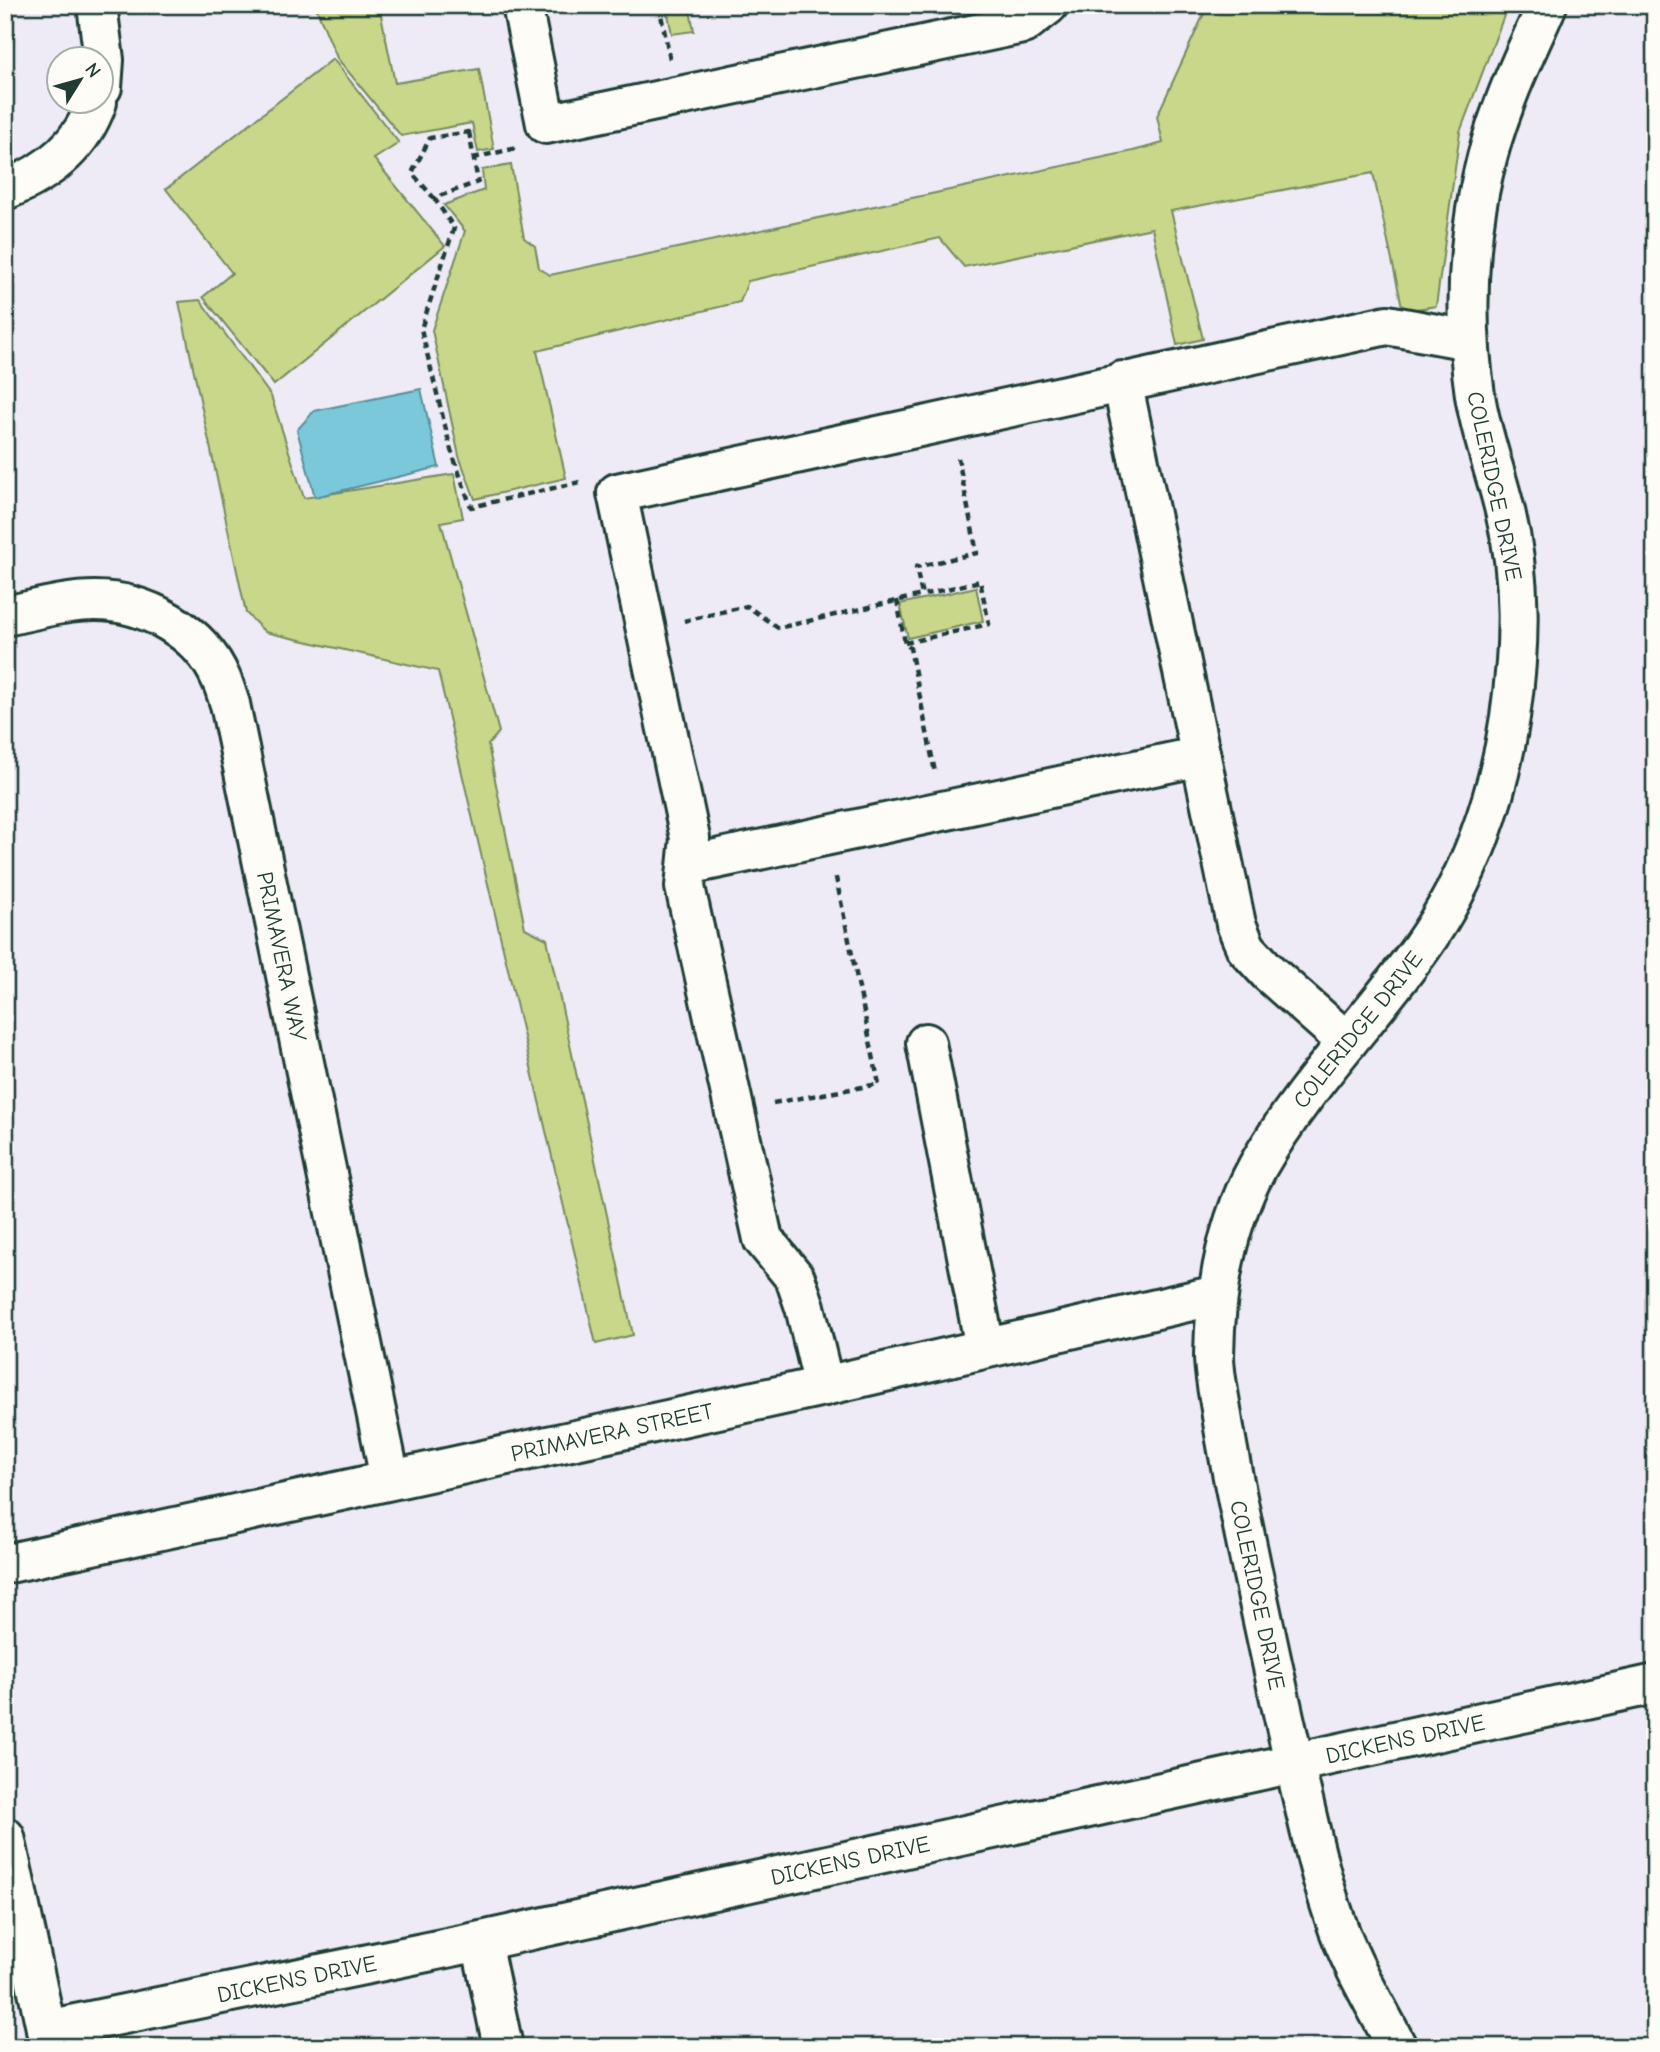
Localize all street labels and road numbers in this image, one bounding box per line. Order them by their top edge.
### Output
street label: COLERIDGE DRIVE [1461,389,1528,583]
street label: PRIMAVERA WAY [251,869,312,1044]
street label: COLERIDGE DRIVE [1287,946,1428,1113]
street label: PRIMAVERA STREET [508,1397,716,1468]
street label: COLERIDGE DRIVE [1224,1498,1291,1692]
street label: DICKENS DRIVE [1323,1709,1487,1770]
street label: DICKENS DRIVE [768,1830,932,1891]
street label: DICKENS DRIVE [215,1950,379,2009]

